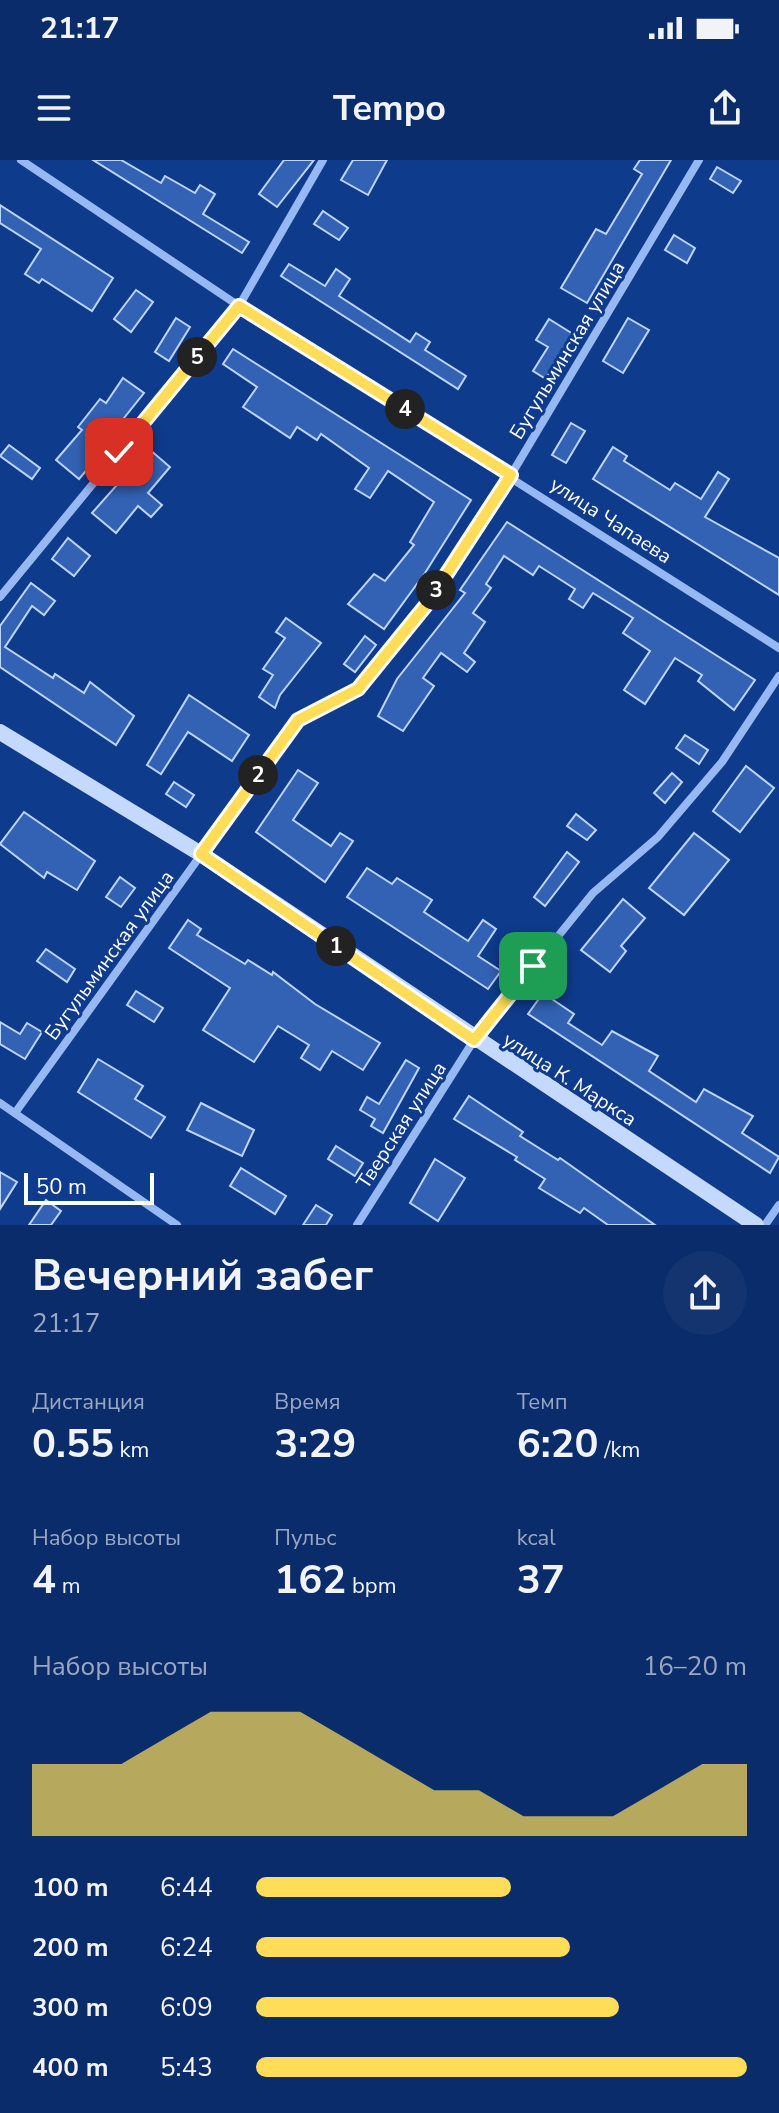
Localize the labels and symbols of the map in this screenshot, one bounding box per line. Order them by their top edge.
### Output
street label: Бугульминская улица [503,256,631,444]
pin: 5 [177,337,217,377]
pin: 4 [385,389,425,429]
pin [85,418,153,486]
street label: улица Чапаева [545,471,677,570]
pin: 3 [416,570,456,610]
pin: 2 [238,755,278,795]
street label: Бугульминская улица [39,865,180,1046]
pin: 1 [316,926,356,966]
pin [499,932,567,1000]
street label: улица К. Маркса [498,1026,642,1133]
street label: Тверская улица [350,1056,453,1194]
scale bar [24,1169,154,1205]

